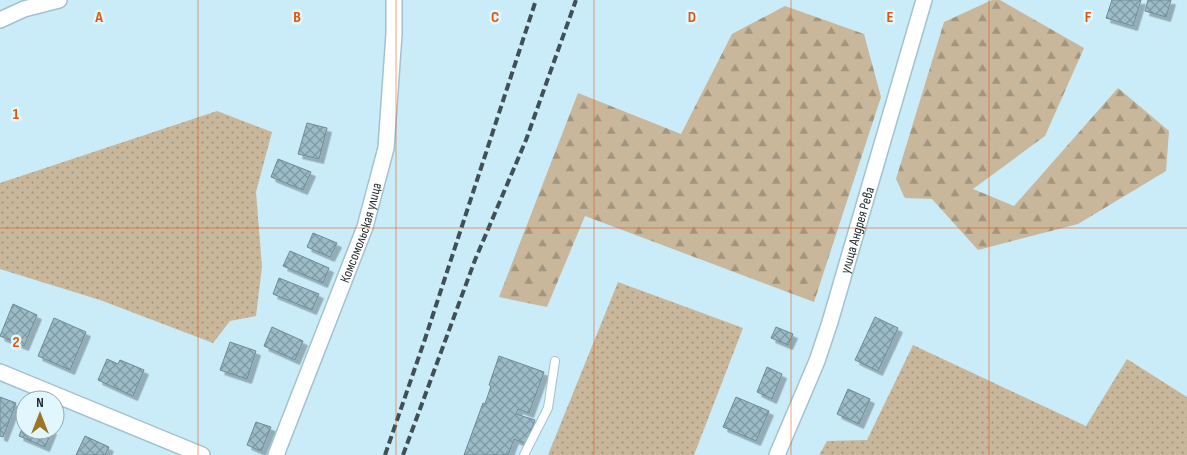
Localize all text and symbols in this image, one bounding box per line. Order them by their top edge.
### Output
text: A [94,8,103,27]
text: B [293,8,301,27]
text: C [491,8,499,27]
text: D [688,8,696,27]
text: E [887,8,894,27]
text: F [1085,8,1092,27]
text: 1 [13,105,20,124]
street label: Комсомольская улица [336,181,385,285]
street label: улица Андрея Рева [837,185,878,276]
text: 2 [12,333,20,352]
north arrow [15,390,65,440]
text: N [36,394,44,411]

